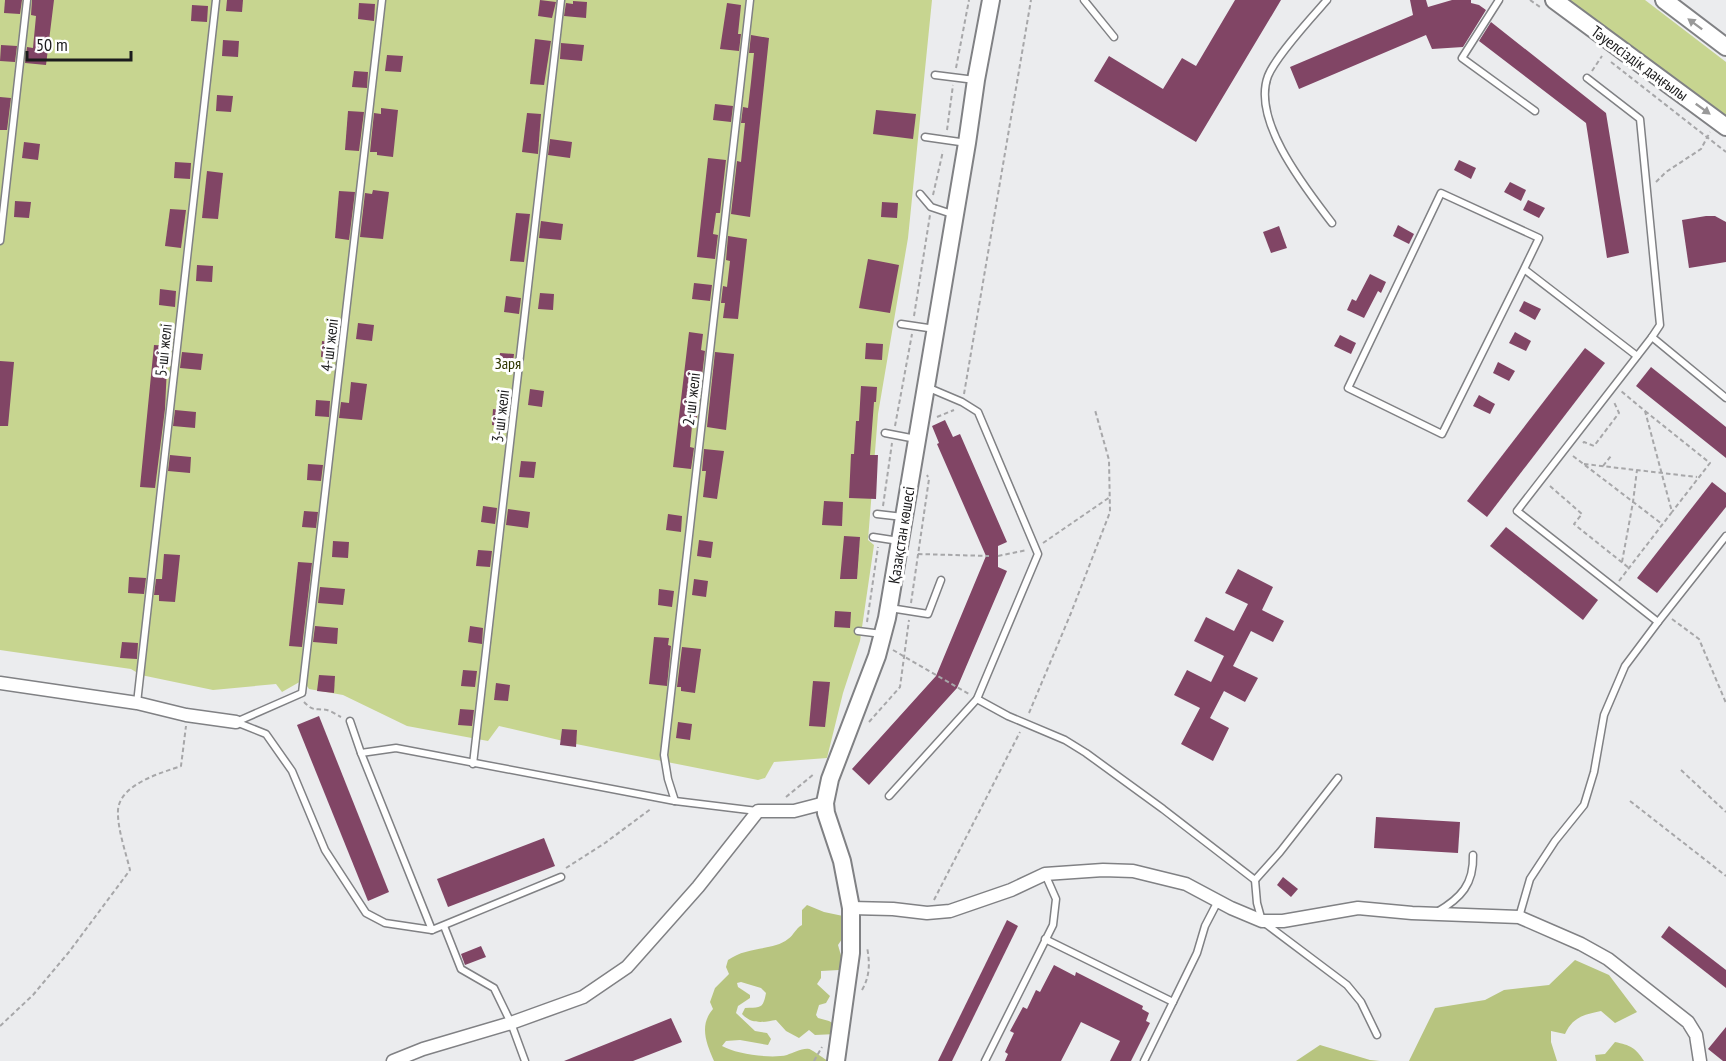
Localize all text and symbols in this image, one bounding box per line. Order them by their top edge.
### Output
one-way arrow [1687,18,1702,30]
street label: Тәуелсіздік даңғылы [1588,21,1692,105]
scale bar [27,24,130,62]
text: 50 m [36,33,68,56]
one-way arrow [1695,103,1710,115]
street label: 4-ші желі [316,317,342,373]
street label: 5-ші желі [150,323,176,377]
park label: Заря [495,353,521,373]
street label: 2-ші желі [678,371,704,427]
street label: 3-ші желі [487,388,513,444]
street label: Қазақстан көшесі [883,485,919,585]

